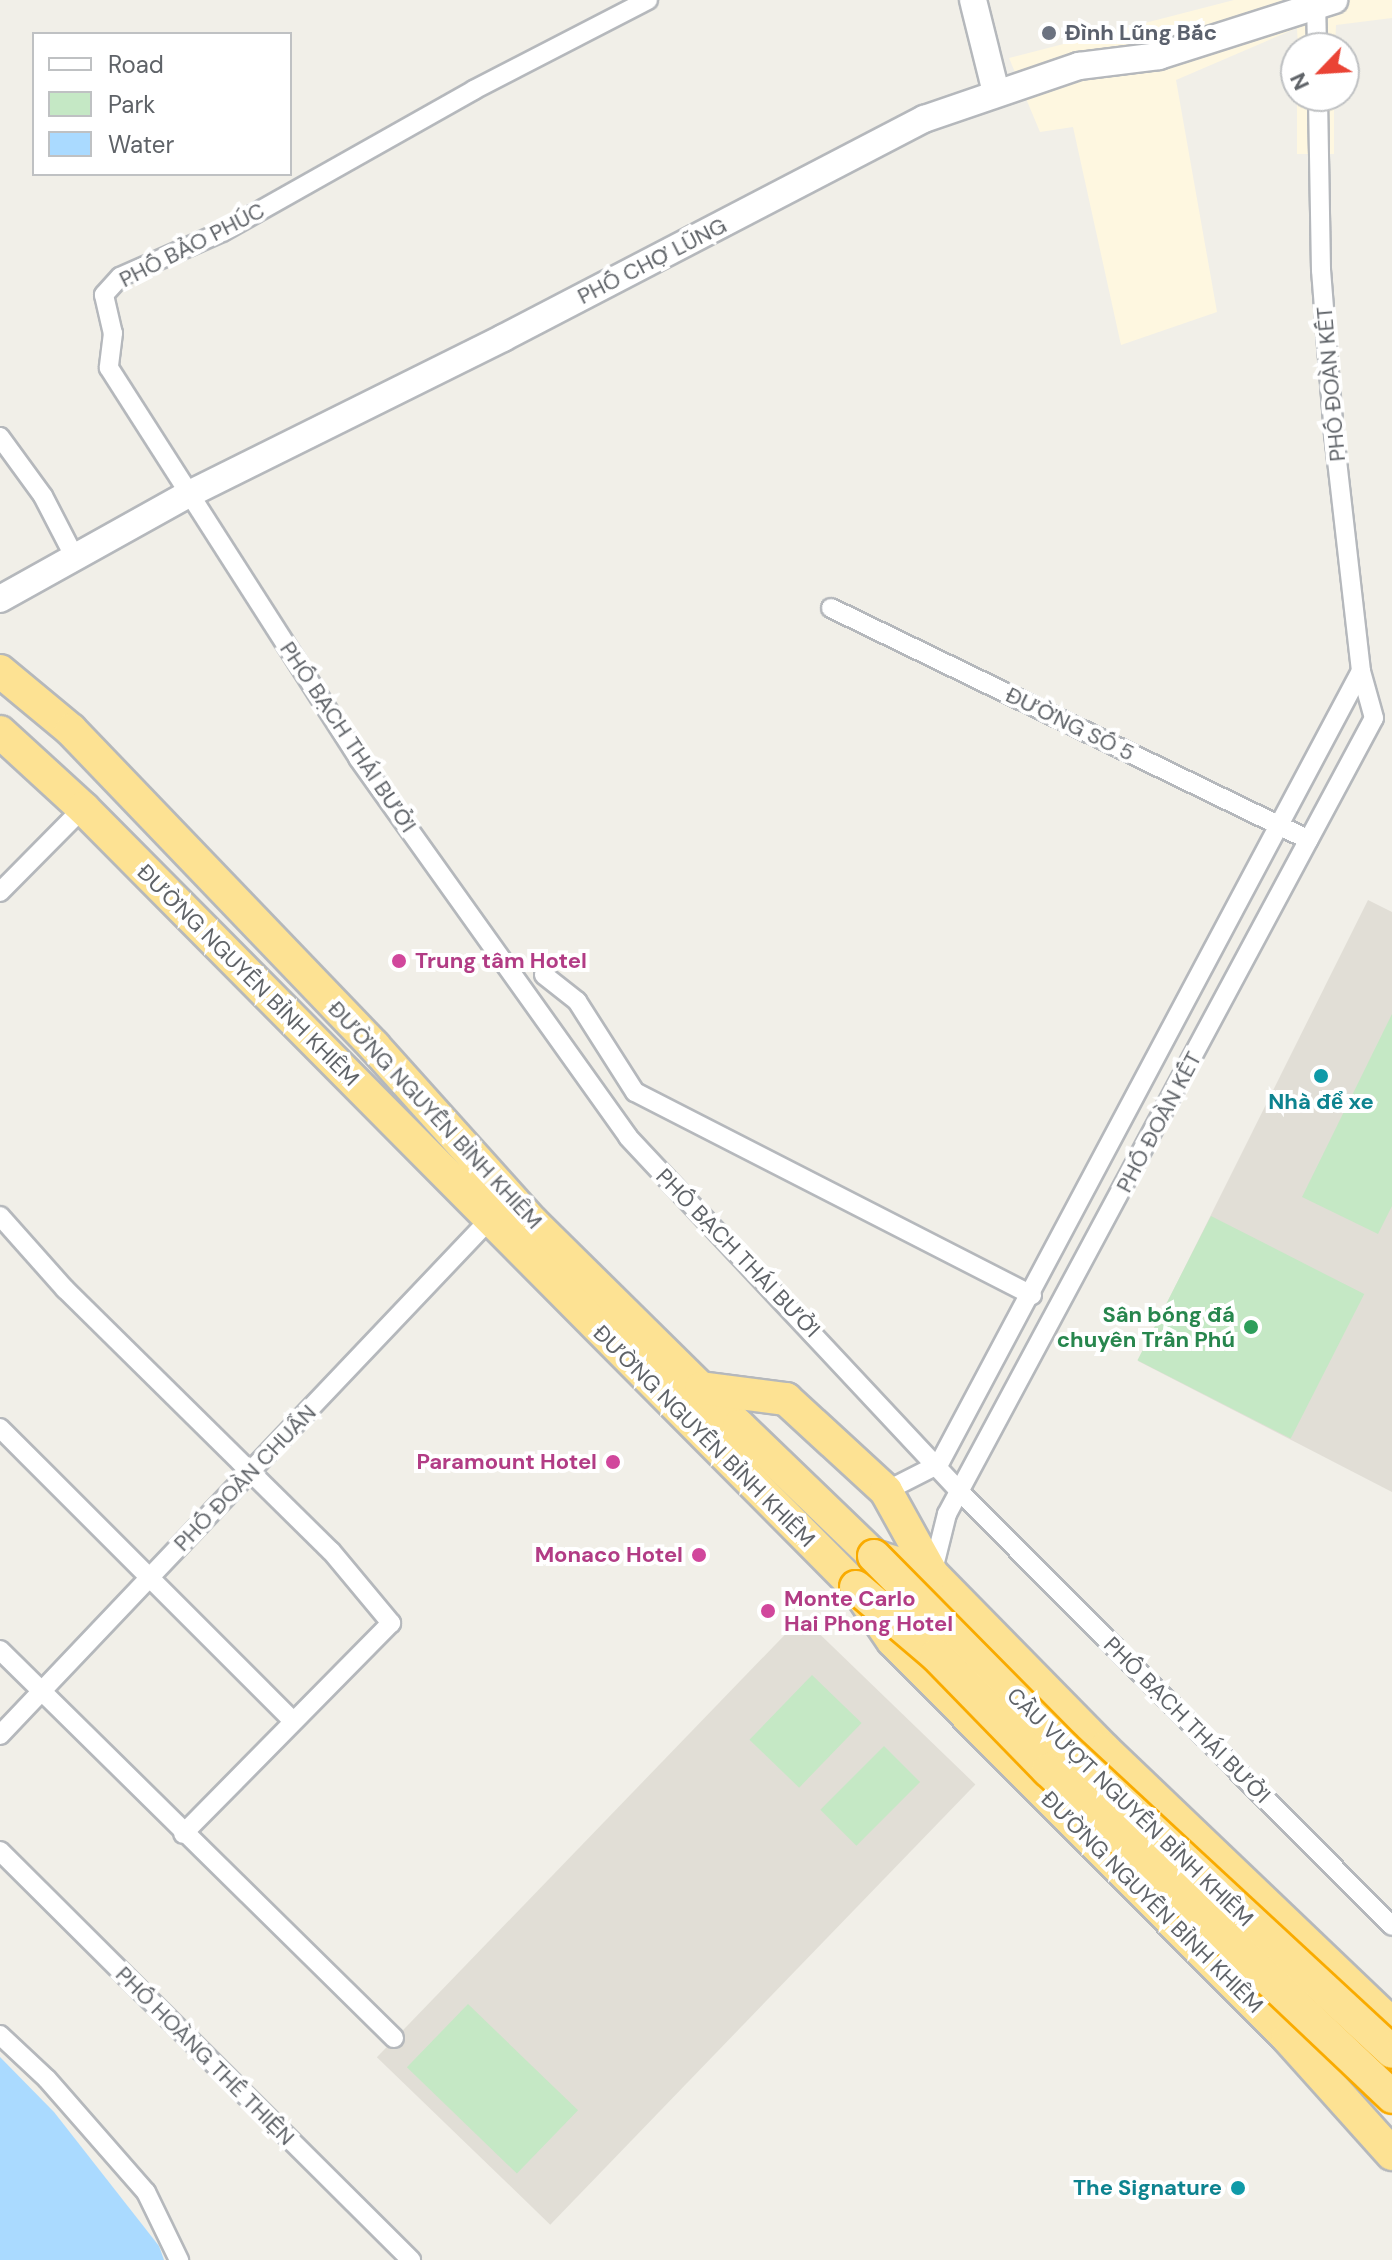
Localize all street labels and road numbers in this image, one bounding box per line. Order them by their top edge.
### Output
street label: PHỐ BẢO PHÚC [115,197,269,293]
street label: PHỐ CHỢ LŨNG [573,212,731,310]
street label: PHỐ ĐOÀN KẾT [1311,305,1351,463]
street label: PHỐ BẠCH THÁI BƯỞI [274,637,422,837]
street label: ĐƯỜNG SỐ 5 [1001,681,1139,767]
street label: ĐƯỜNG NGUYỄN BỈNH KHIÊM [132,859,364,1091]
street label: ĐƯỜNG NGUYỄN BÌNH KHIÊM [322,996,548,1234]
street label: PHỐ ĐOÀN KẾT [1111,1047,1207,1197]
street label: PHỐ BẠCH THÁI BƯỞI [651,1163,825,1343]
street label: ĐƯỜNG NGUYỄN BỈNH KHIÊM [588,1320,820,1552]
street label: PHỐ ĐOÀN CHUẨN [169,1399,321,1557]
street label: PHỐ BẠCH THÁI BƯỞI [1098,1631,1276,1809]
street label: CẦU VƯỢT NGUYỄN BỈNH KHIÊM [1001,1682,1259,1932]
street label: ĐƯỜNG NGUYỄN BỈNH KHIÊM [1036,1786,1268,2018]
street label: PHỐ HOÀNG THẾ THIỆN [110,1961,300,2151]

